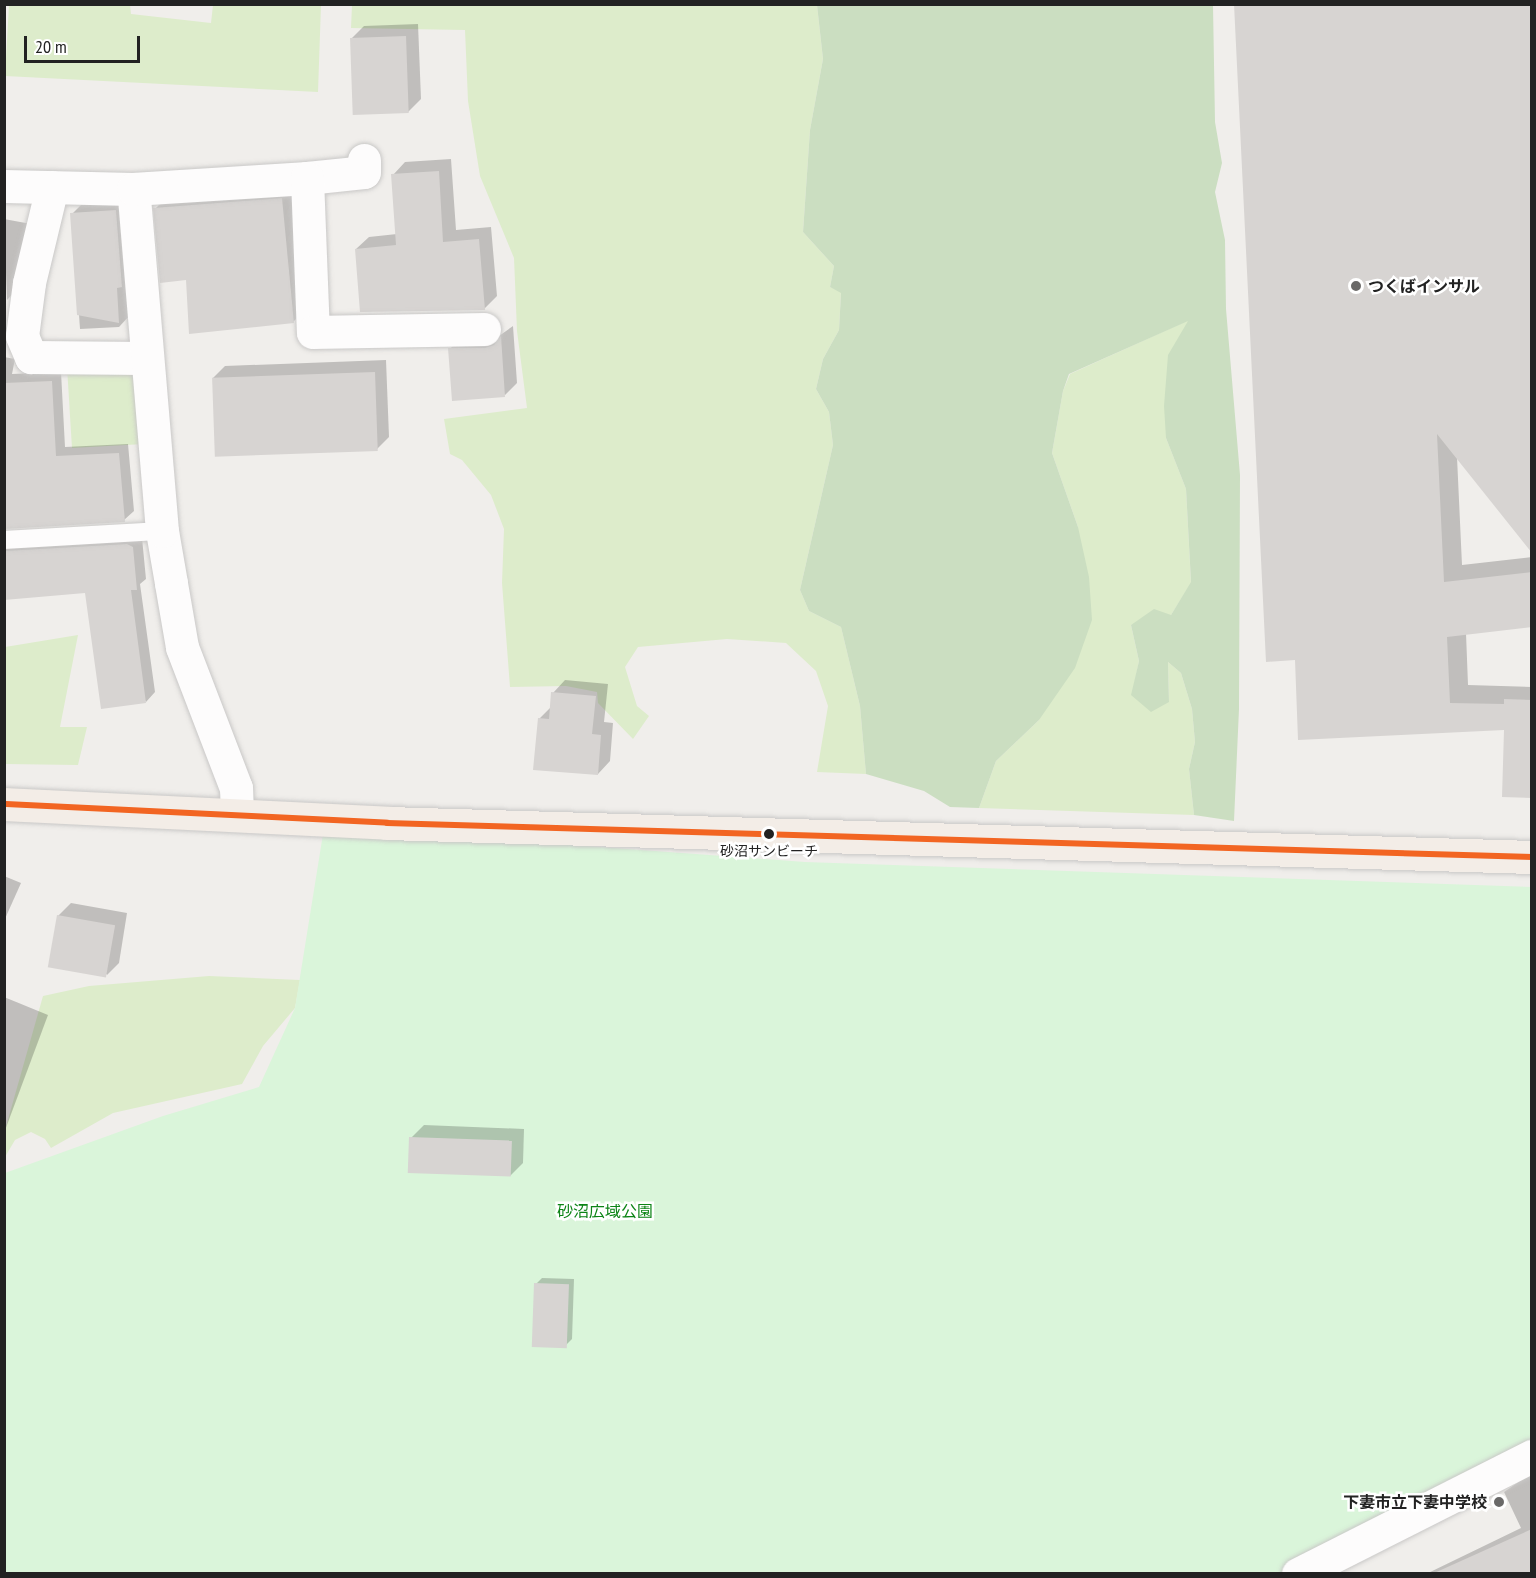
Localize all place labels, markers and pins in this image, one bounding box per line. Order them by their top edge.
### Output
place label: つくばインサル [1368,276,1480,296]
marker: つくばインサル [1349,279,1363,293]
marker: 砂沼サンビーチ [763,828,775,840]
place label: 砂沼サンビーチ [720,843,818,859]
place label: 下妻市立下妻中学校 [1343,1492,1487,1512]
marker: 下妻市立下妻中学校 [1492,1495,1506,1509]

